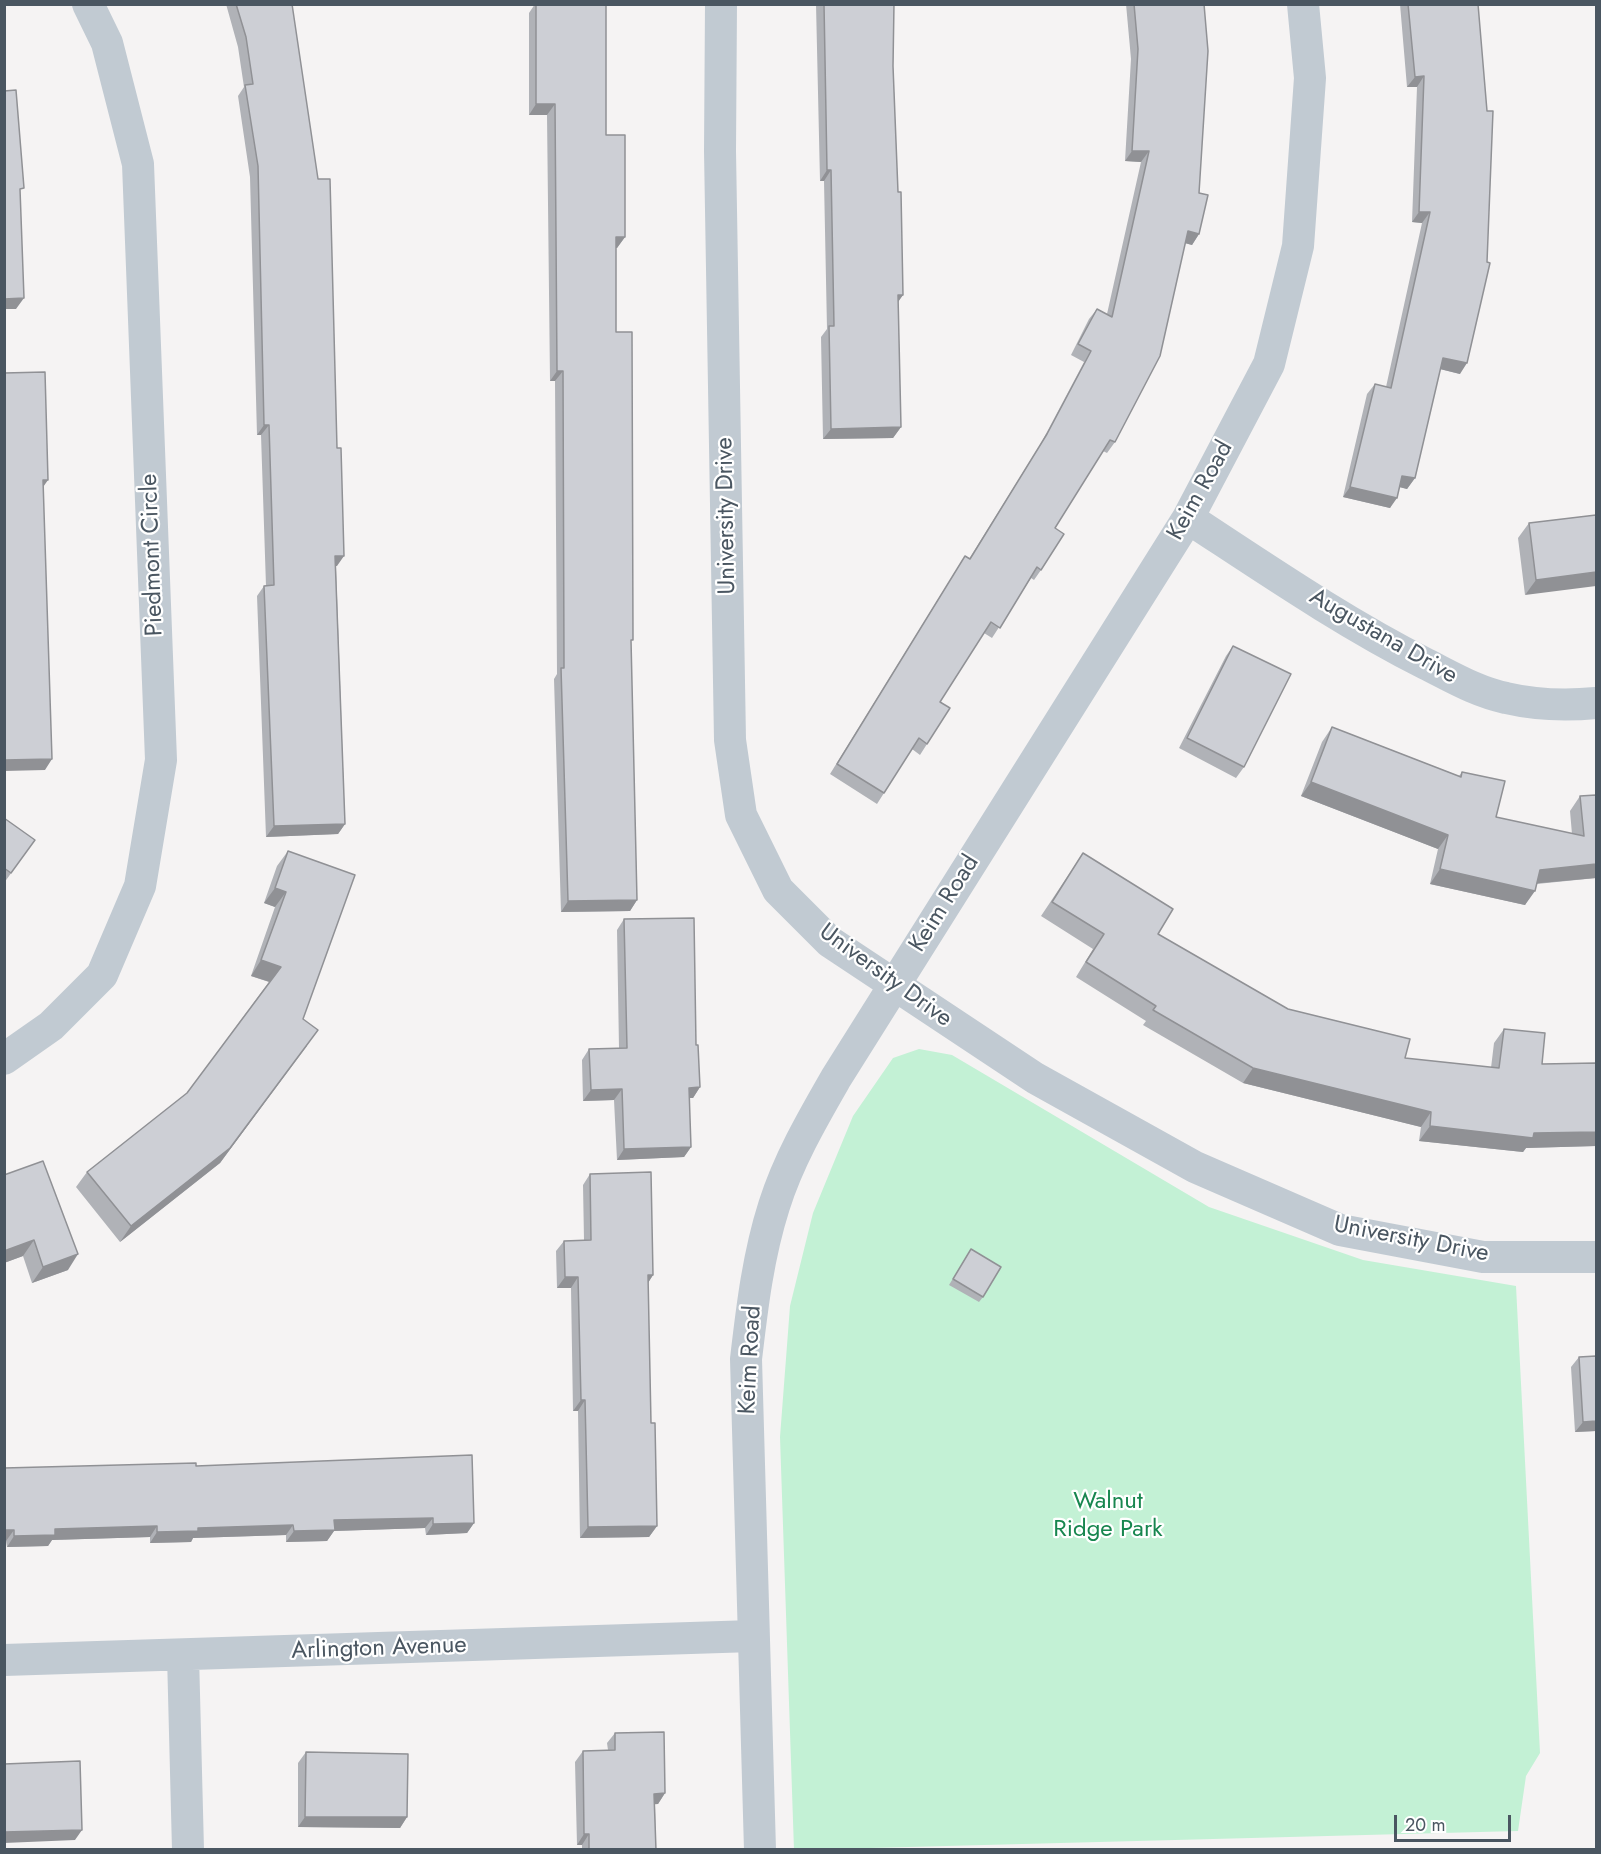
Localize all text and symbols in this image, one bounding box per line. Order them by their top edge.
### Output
street label: Keim Road [1162,436,1240,546]
street label: University Drive [711,437,743,595]
street label: Piedmont Circle [136,473,170,637]
street label: Augustana Drive [1304,583,1462,691]
street label: Keim Road [904,850,986,958]
street label: University Drive [813,918,957,1034]
street label: University Drive [1331,1211,1491,1269]
street label: Keim Road [734,1305,768,1415]
park label: Walnut Ridge Park [1053,1488,1163,1544]
street label: Arlington Avenue [291,1632,467,1666]
scale bar [1397,1803,1514,1841]
text: 20 m [1405,1812,1445,1838]

